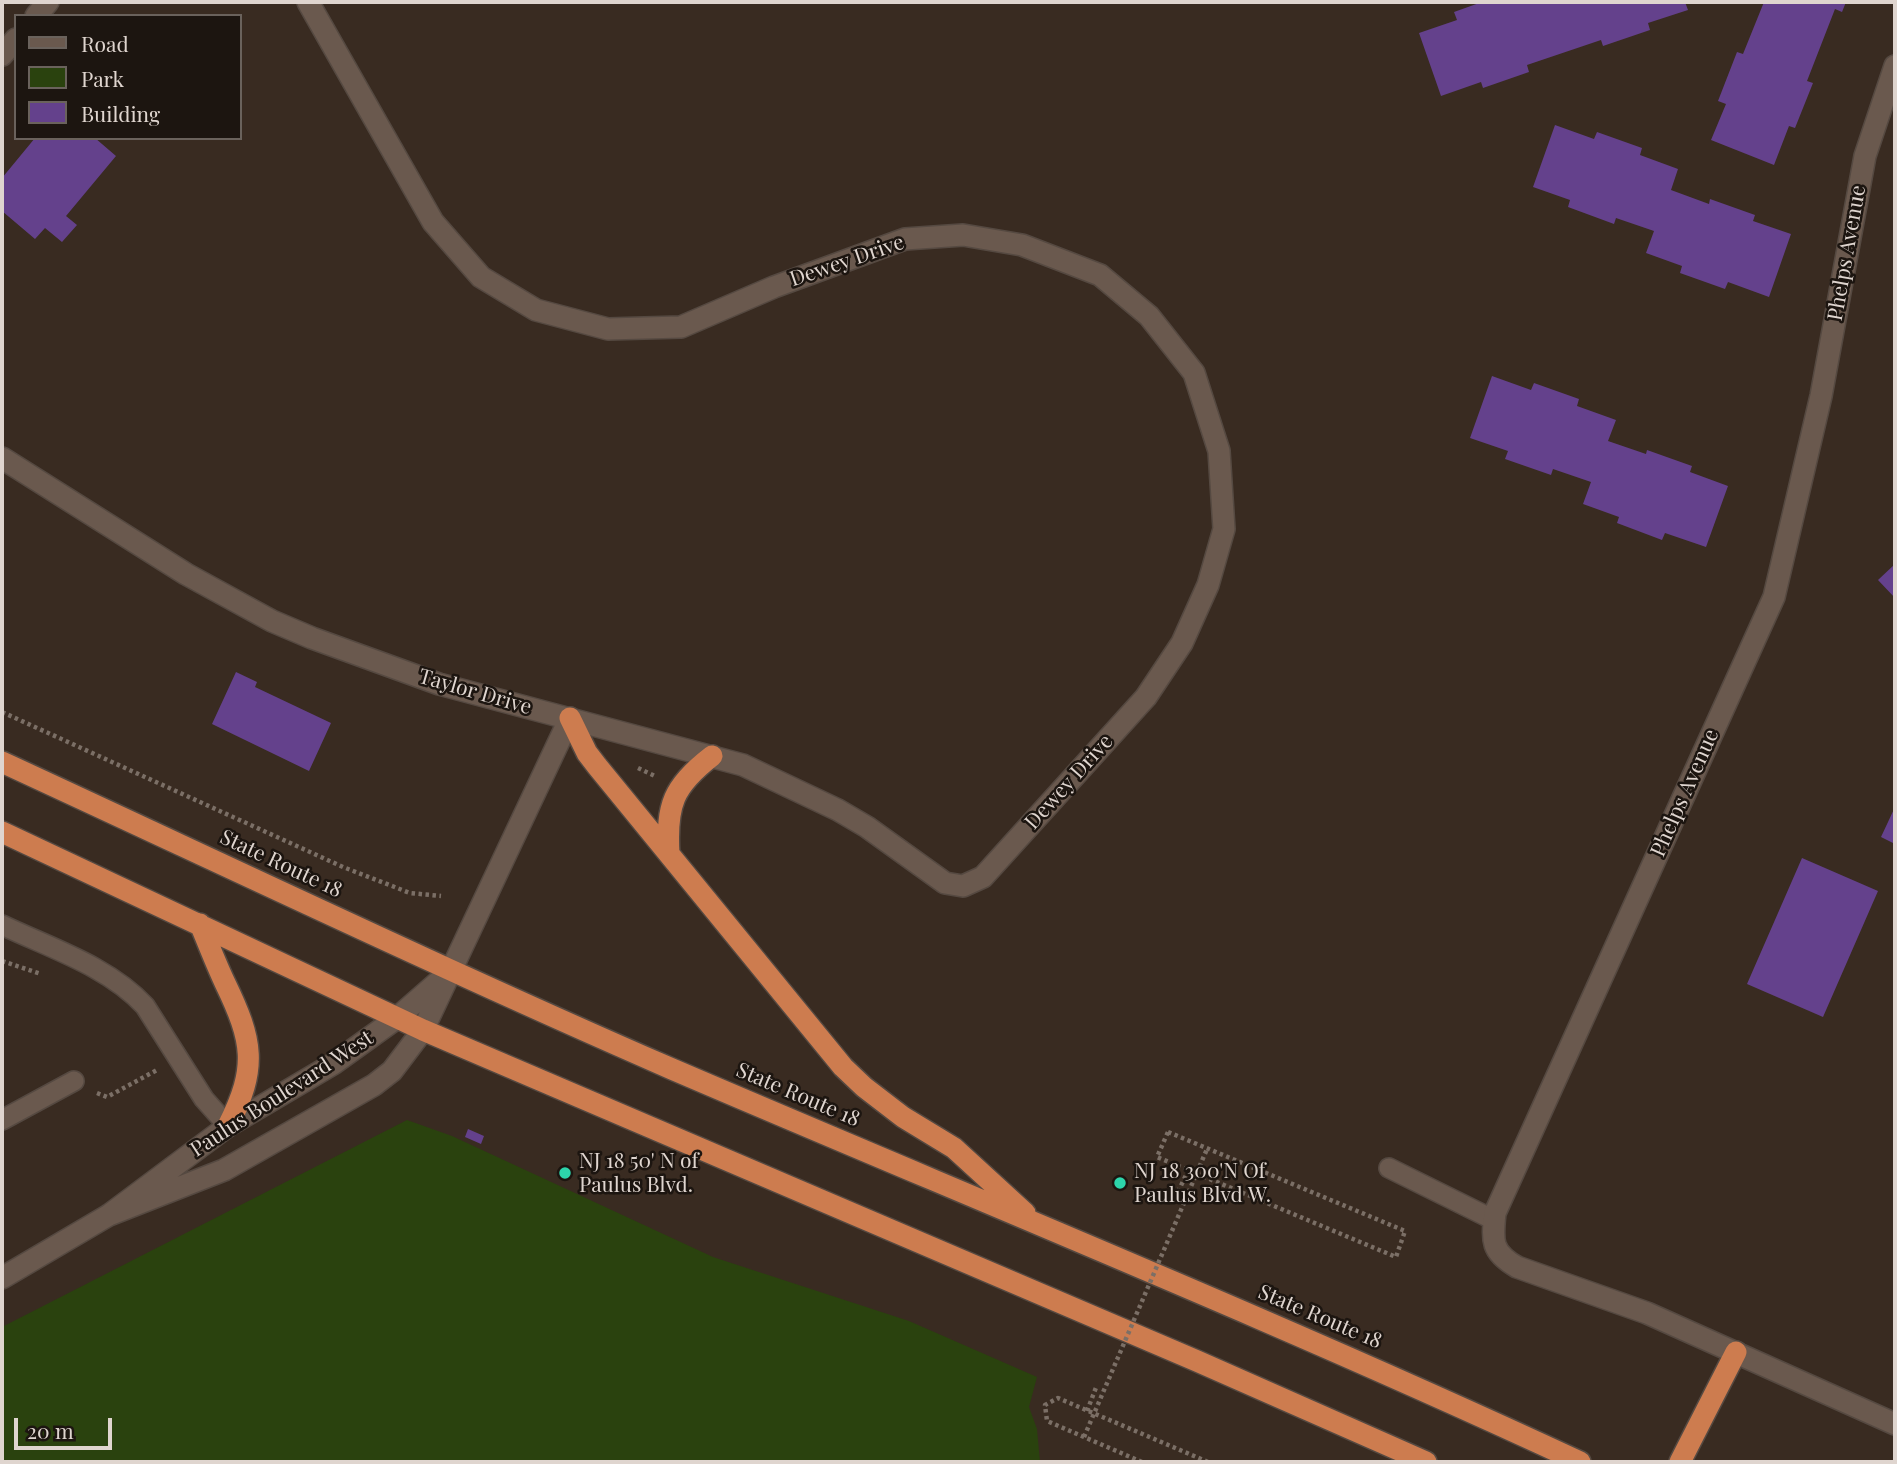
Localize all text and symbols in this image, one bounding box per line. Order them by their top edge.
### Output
legend [14,14,242,140]
text: Road [81,29,129,57]
text: Park [81,64,124,92]
text: Building [81,99,160,127]
street label: Phelps Avenue [1823,183,1871,323]
street label: Dewey Drive [786,230,908,292]
street label: Taylor Drive [416,664,534,720]
street label: Phelps Avenue [1646,725,1724,861]
street label: Dewey Drive [1020,729,1118,835]
street label: State Route 18 [216,825,346,903]
street label: Paulus Boulevard West [186,1026,378,1162]
street label: State Route 18 [732,1058,864,1132]
place label: NJ 18 50' N of Paulus Blvd. [579,1148,699,1198]
place label: NJ 18 300'N Of Paulus Blvd W. [1134,1158,1271,1208]
marker: NJ 18 50' N of Paulus Blvd. [557,1165,573,1181]
marker: NJ 18 300'N Of Paulus Blvd W. [1112,1175,1128,1191]
street label: State Route 18 [1254,1280,1386,1354]
scale bar [18,1404,116,1448]
text: 20 m [27,1416,74,1444]

